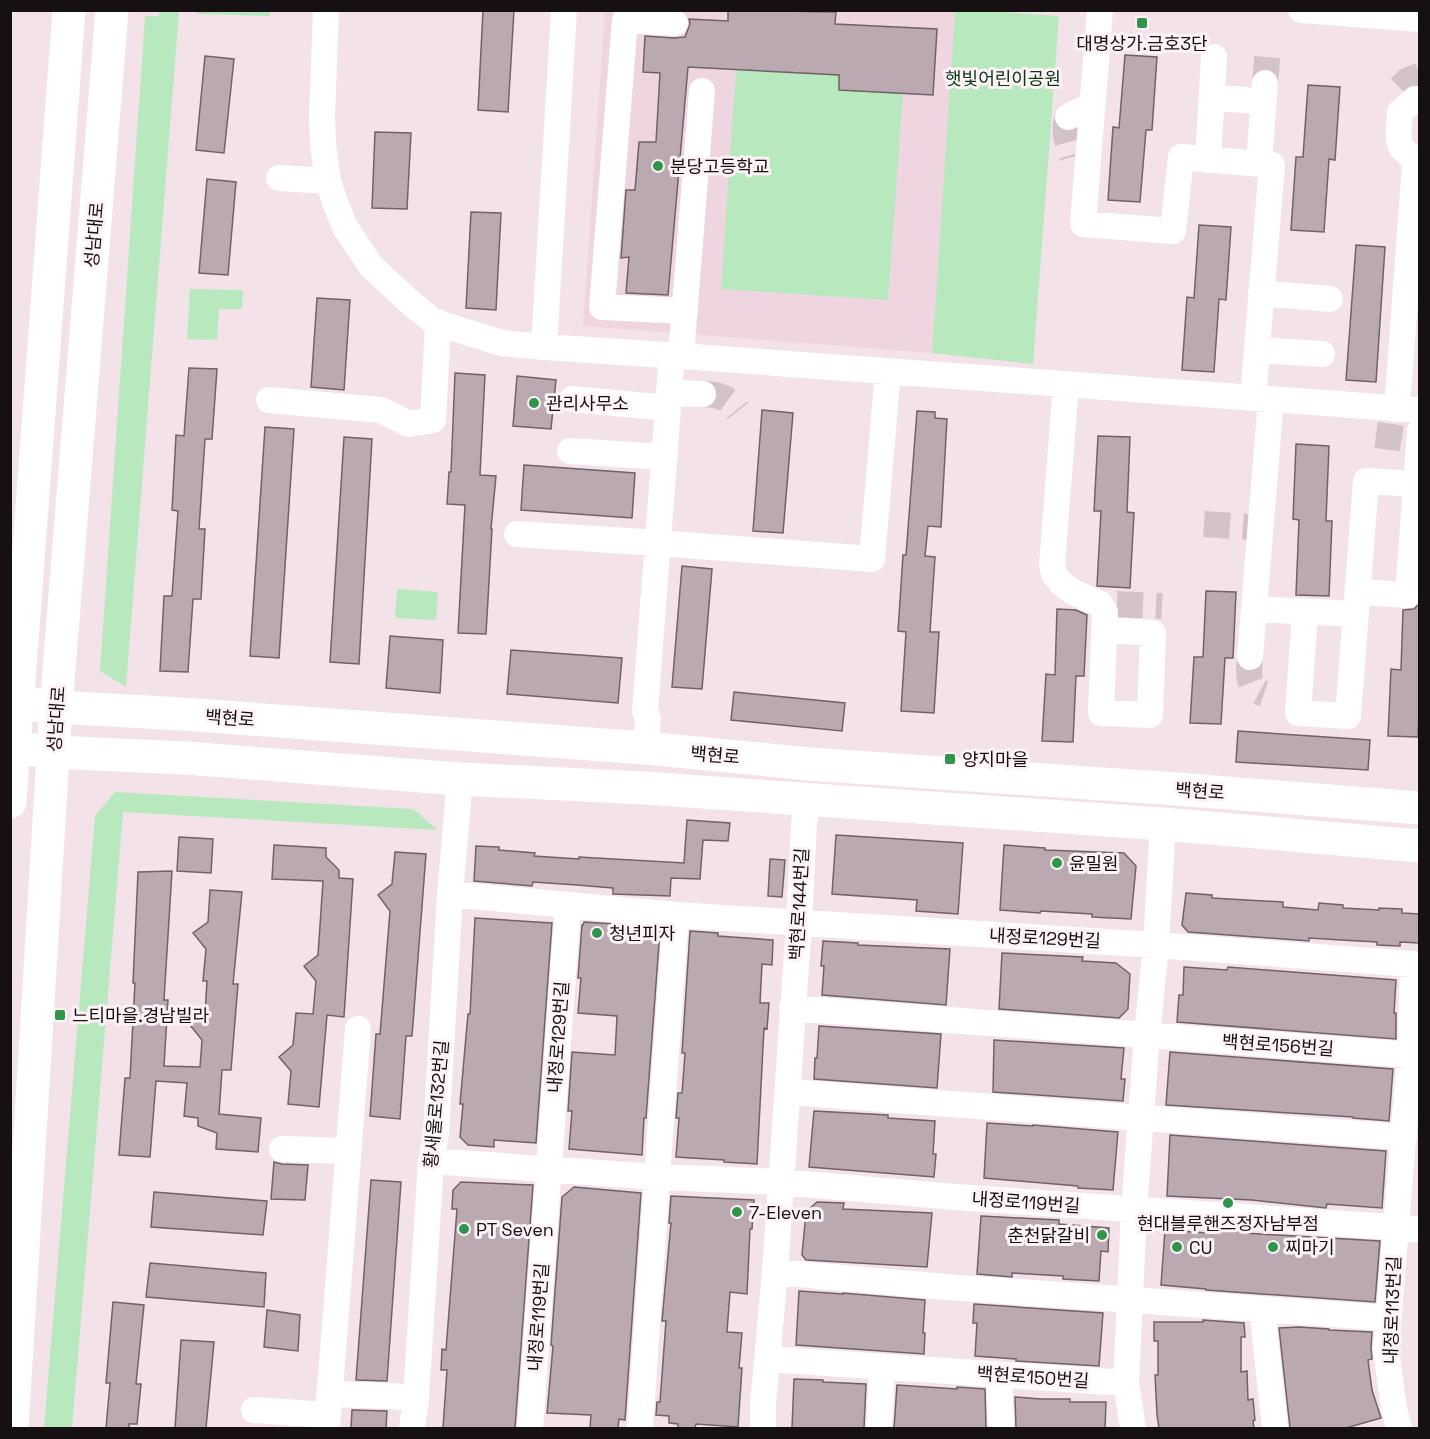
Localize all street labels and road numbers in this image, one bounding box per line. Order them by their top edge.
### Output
street label: 성남대로 [80,201,108,269]
street label: 성남대로 [42,685,70,753]
street label: 백현로 [204,705,256,731]
street label: 백현로 [689,741,741,769]
street label: 백현로 [1174,778,1226,804]
street label: 백현로144번길 [785,847,813,961]
street label: 내정로129번길 [988,924,1102,952]
street label: 내정로129번길 [543,980,573,1094]
street label: 백현로156번길 [1221,1030,1335,1060]
street label: 황새울로132번길 [419,1039,453,1169]
street label: 내정로119번길 [971,1187,1081,1217]
street label: 내정로113번길 [1379,1255,1405,1365]
street label: 내정로119번길 [523,1262,553,1372]
street label: 백현로150번길 [976,1362,1090,1392]

